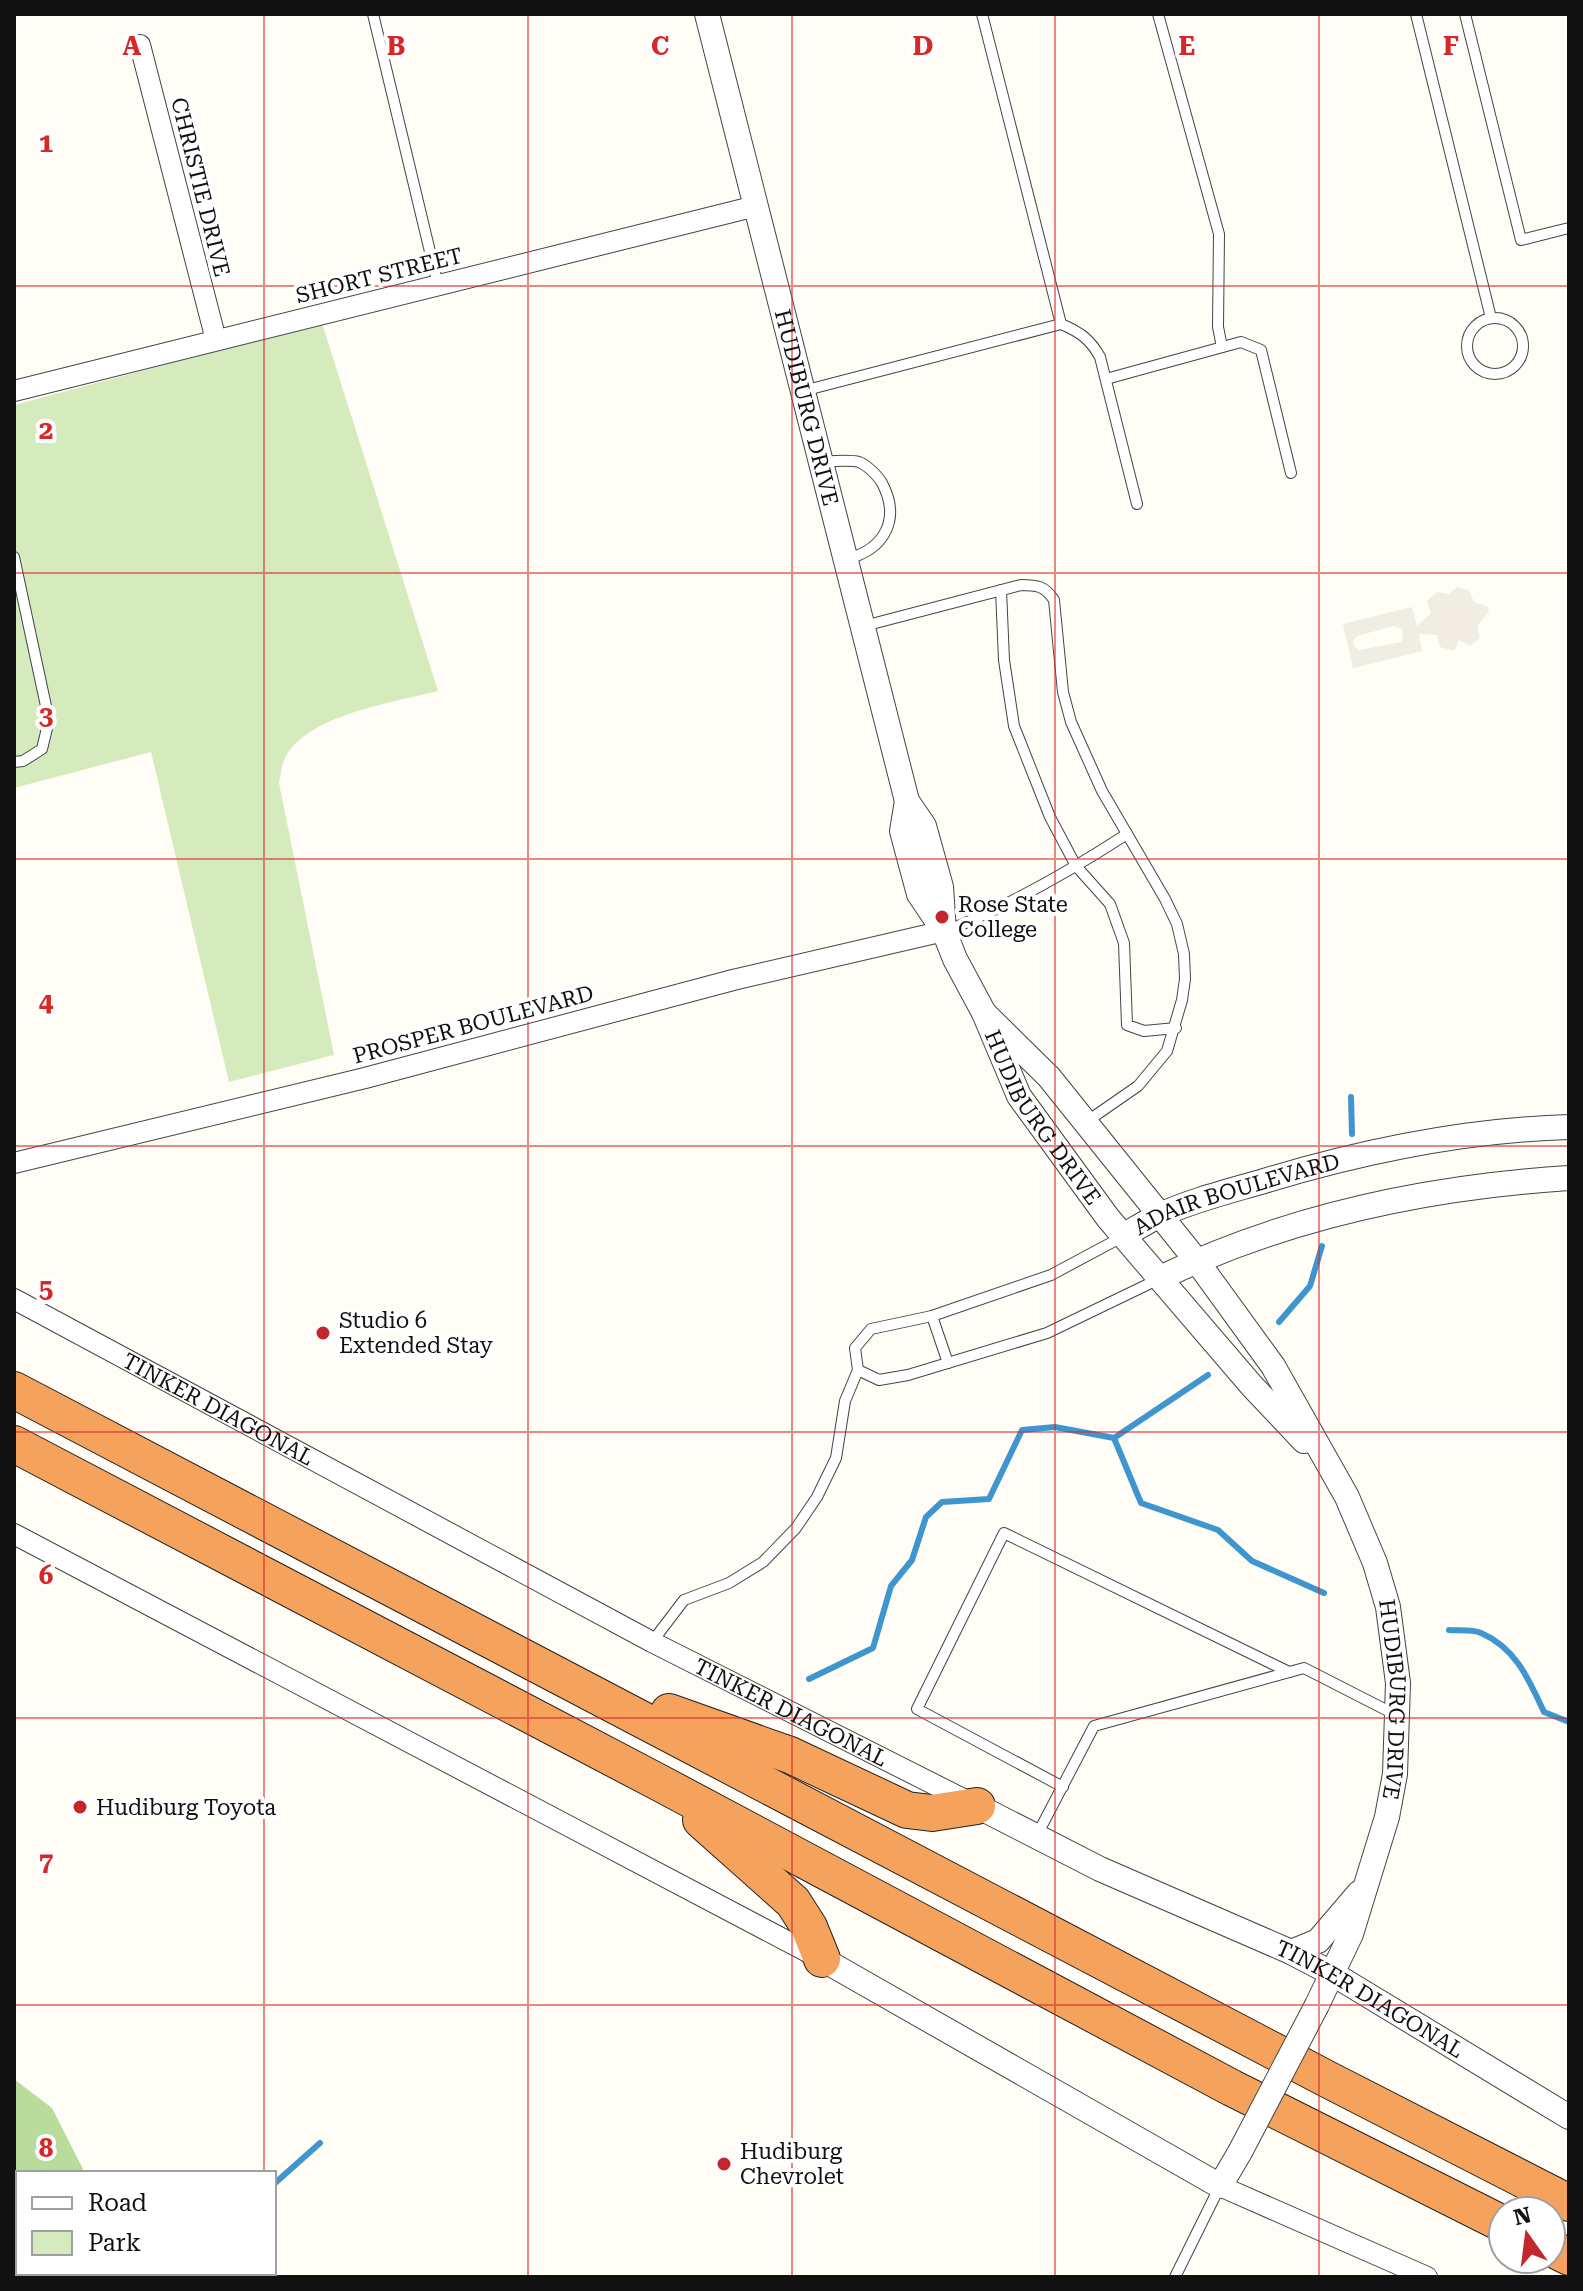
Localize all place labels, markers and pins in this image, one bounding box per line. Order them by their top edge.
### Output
place label: Rose State College [958,892,1068,942]
marker: Rose State College [933,908,951,926]
place label: Studio 6 Extended Stay [339,1308,493,1358]
marker: Studio 6 Extended Stay [314,1324,332,1342]
place label: Hudiburg Toyota [96,1795,276,1820]
marker: Hudiburg Toyota [71,1798,89,1816]
place label: Hudiburg Chevrolet [740,2139,844,2189]
marker: Hudiburg Chevrolet [715,2155,733,2173]

